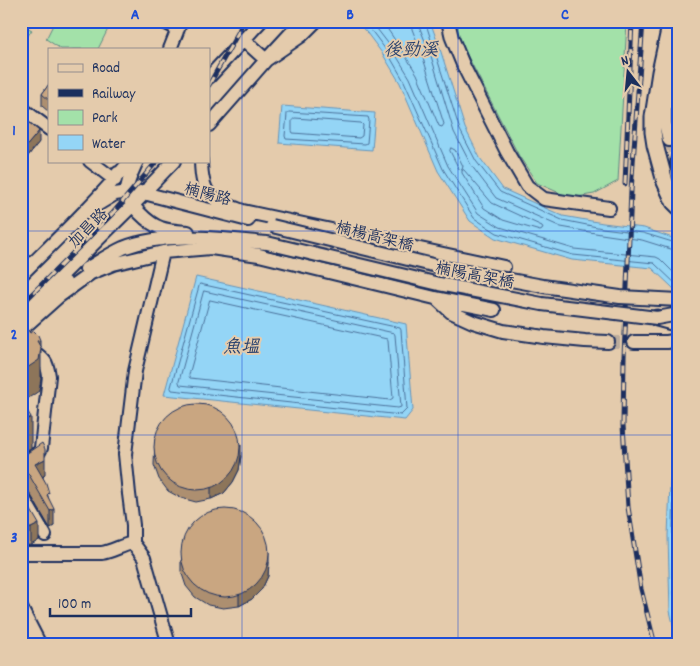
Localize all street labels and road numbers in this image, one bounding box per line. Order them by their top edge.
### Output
street label: 楠陽路 [181,178,234,213]
street label: 加昌路 [64,204,114,254]
street label: 楠楊高架橋 [333,217,416,258]
street label: 楠陽高架橋 [433,258,516,295]

